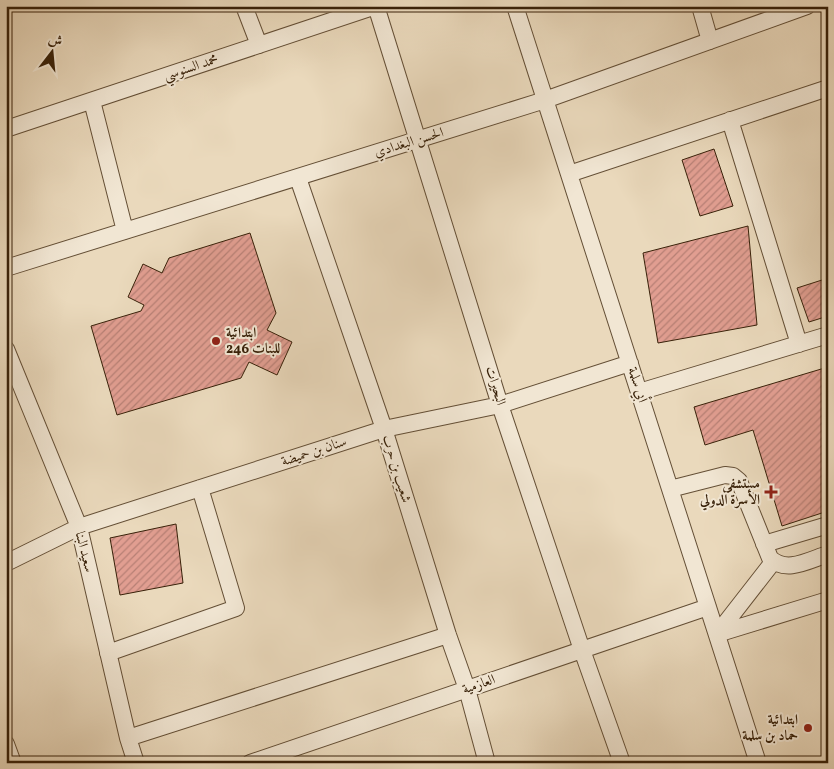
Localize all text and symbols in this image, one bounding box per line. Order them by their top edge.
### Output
north arrow [28,28,78,78]
text: ش [46,30,65,52]
street label: محمد السنوسي [161,50,222,89]
street label: الحسن البغدادي [372,123,446,164]
place label: ابتدائية 246 للبنات [226,324,280,359]
marker: ابتدائية 246 للبنات [210,335,222,347]
street label: البحيرات [480,364,510,408]
street label: أبي سلمة [621,364,654,406]
street label: سنان بن حميضة [279,432,349,471]
street label: شعيب بن حرب [377,433,415,505]
place label: مستشفى الأسرة الدولي [699,475,760,511]
marker: مستشفى الأسرة الدولي [764,485,778,499]
street label: سعيد البنا [70,530,98,574]
street label: العازمية [460,671,498,699]
place label: ابتدائية حماد بن سلمة [742,711,798,746]
marker: ابتدائية حماد بن سلمة [802,722,814,734]

